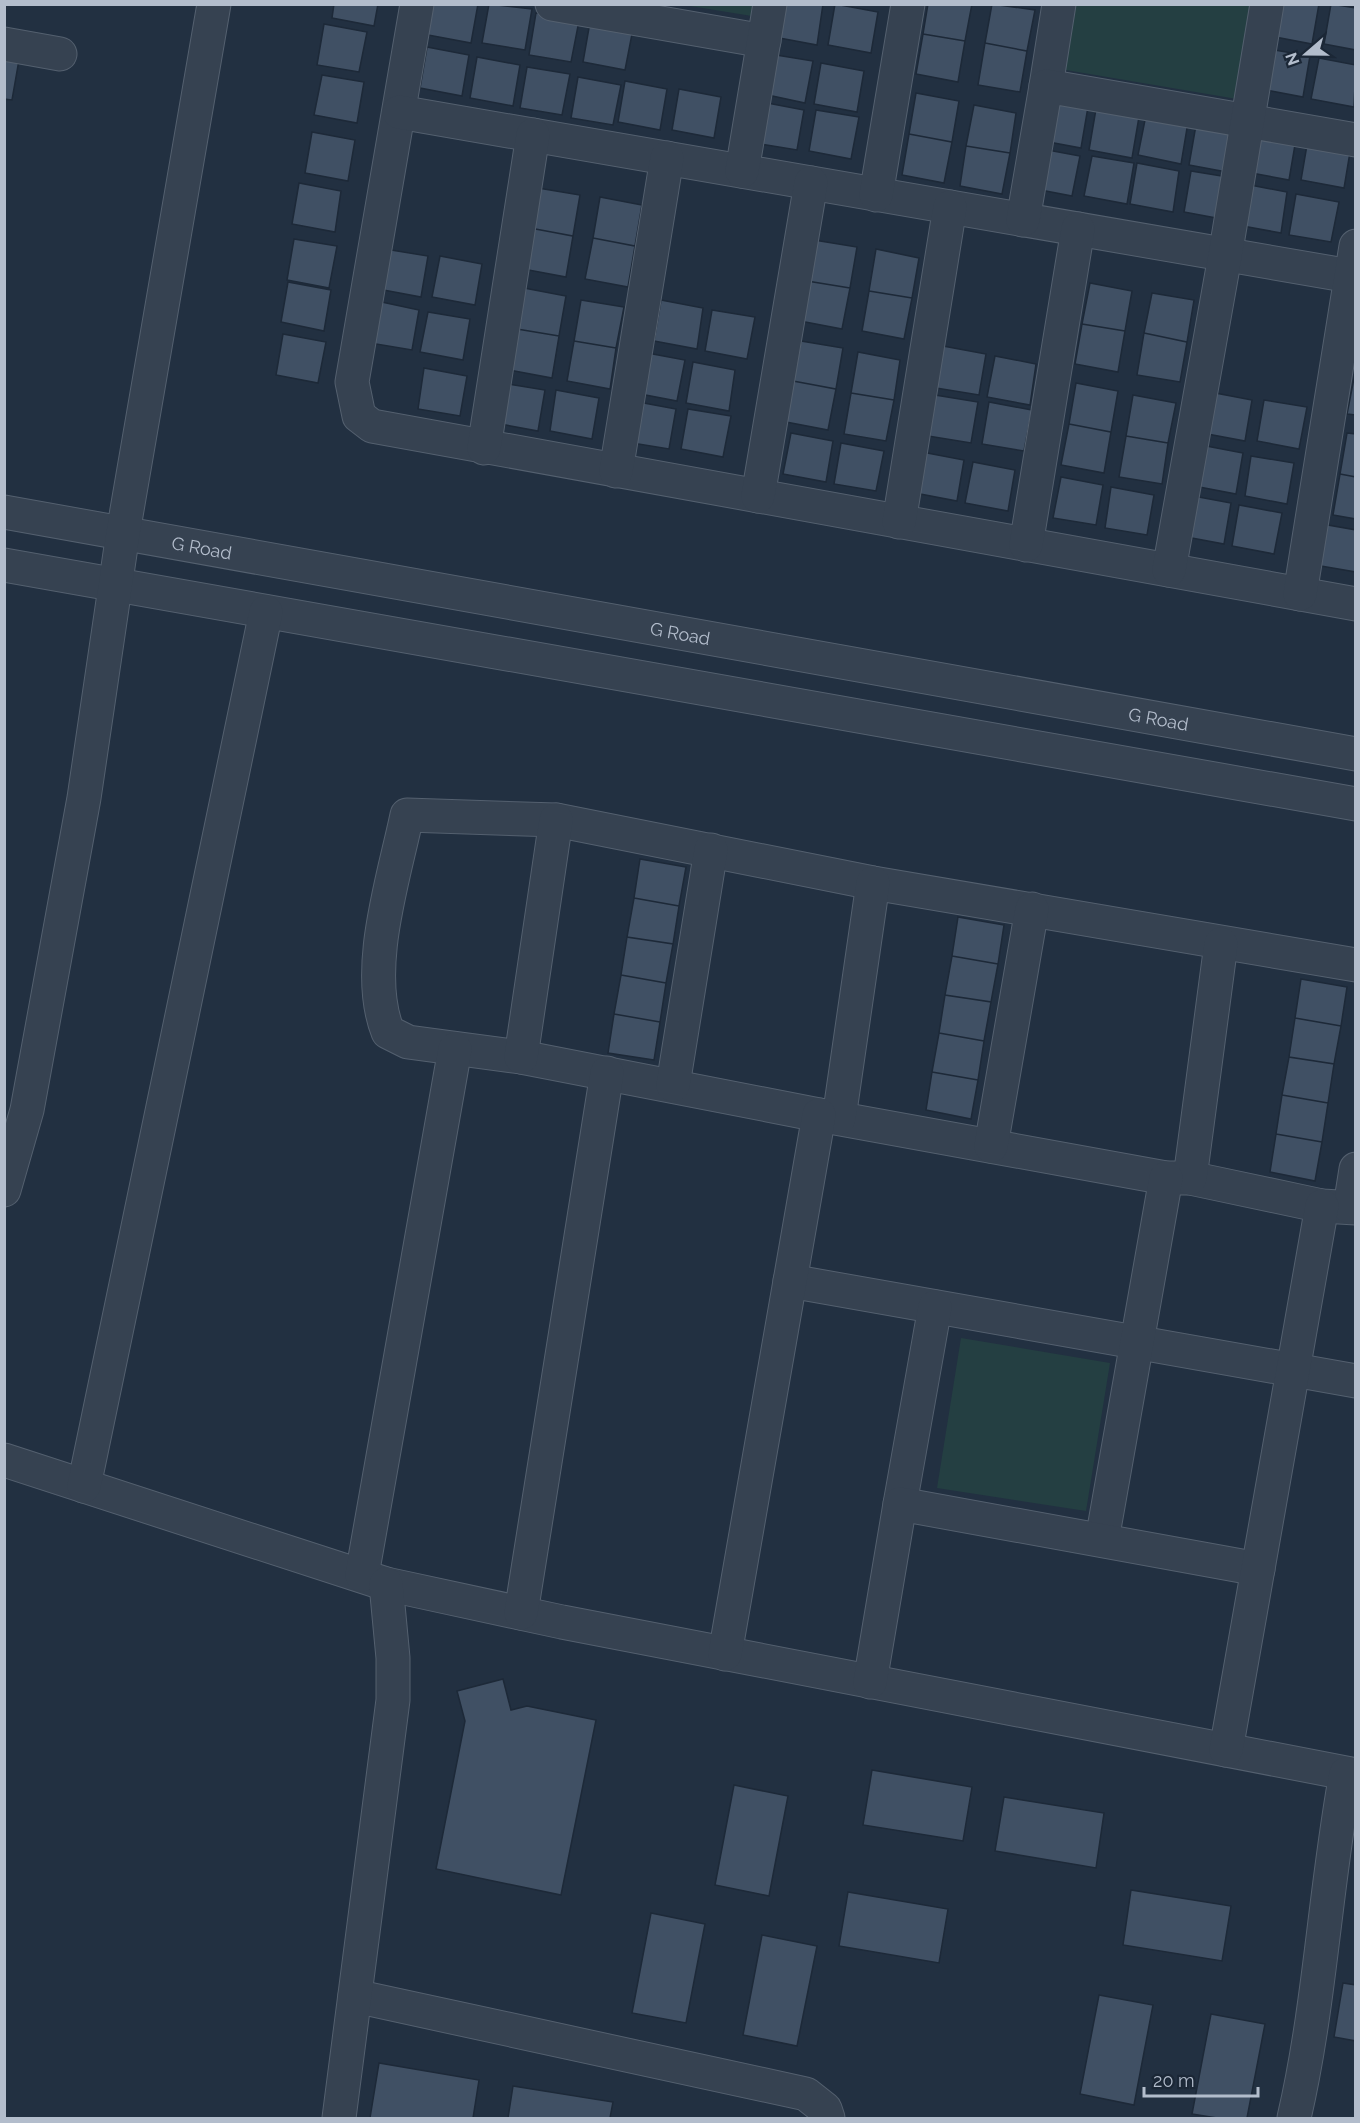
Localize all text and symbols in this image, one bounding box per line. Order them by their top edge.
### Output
north arrow [1276,24,1336,84]
text: N [1281,50,1303,68]
street label: G Road [170,532,234,563]
street label: G Road [649,617,712,649]
street label: G Road [1127,703,1190,734]
scale bar [1144,2060,1258,2098]
text: 20 m [1153,2070,1195,2091]

